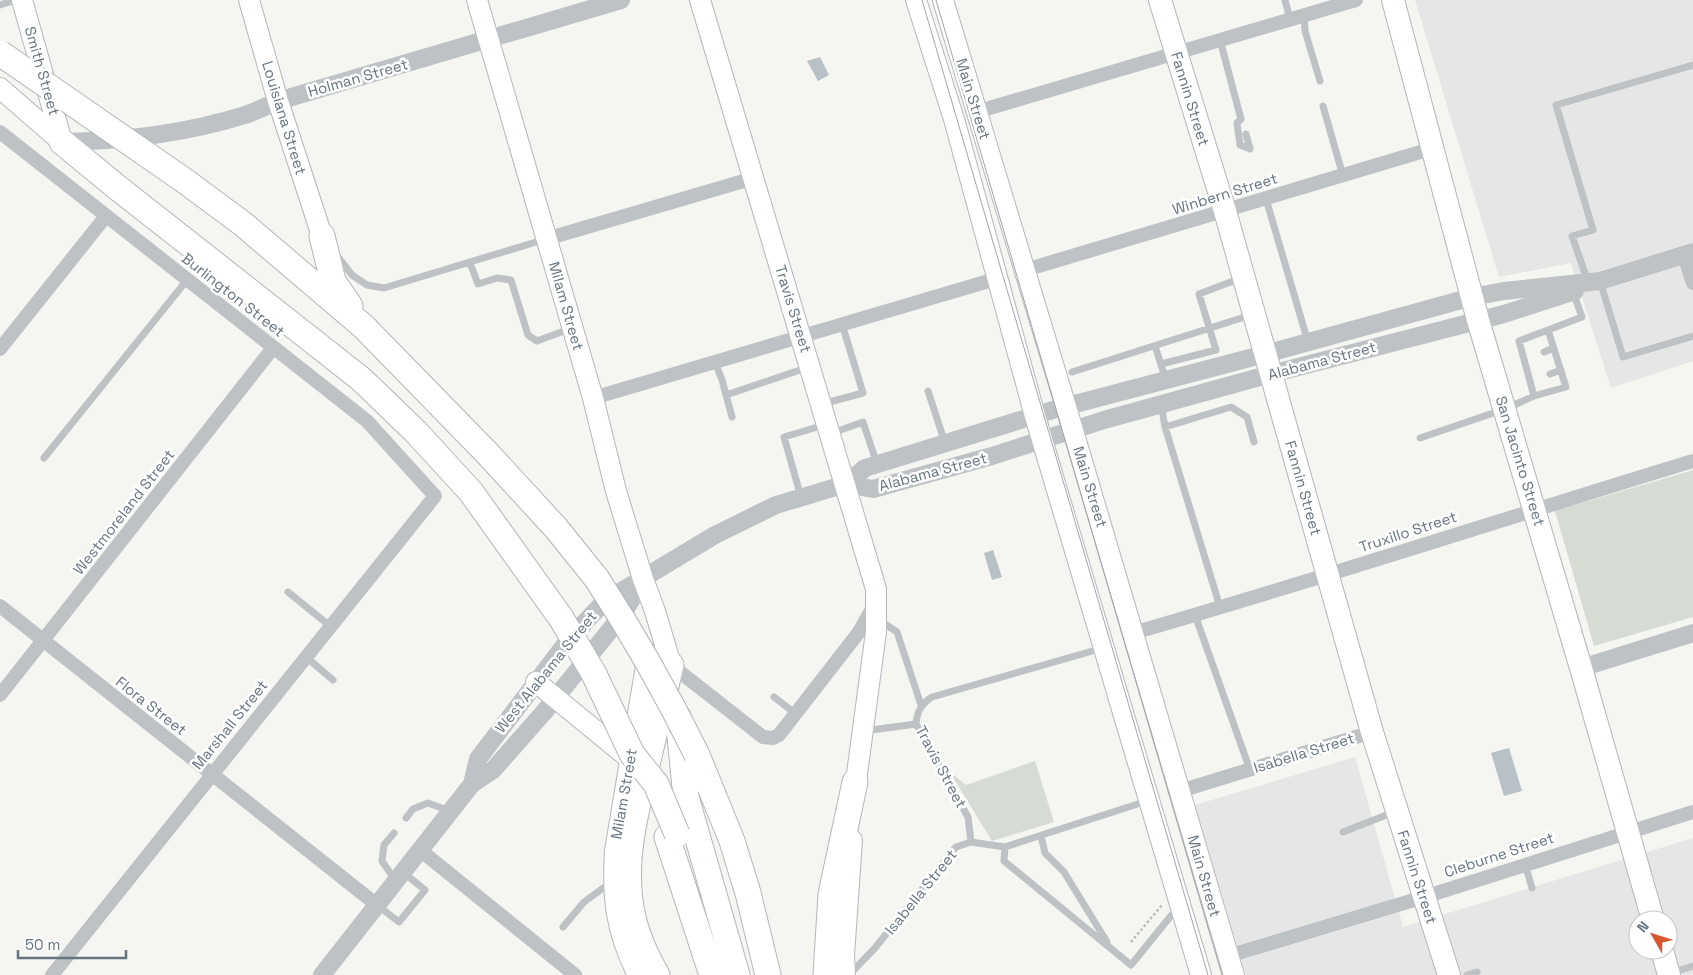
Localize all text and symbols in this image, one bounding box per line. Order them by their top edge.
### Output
street label: Smith Street [21,24,64,118]
street label: Fannin Street [1167,49,1214,148]
street label: Holman Street [306,54,410,101]
street label: Main Street [952,56,995,142]
street label: Louisiana Street [258,59,311,177]
street label: Winbern Street [1170,168,1280,219]
street label: Burlington Street [178,248,289,341]
street label: Milam Street [545,259,588,353]
street label: Travis Street [771,263,816,355]
street label: Alabama Street [1266,337,1378,384]
street label: San Jacinto Street [1492,394,1549,528]
street label: Fannin Street [1281,438,1326,537]
street label: Main Street [1069,444,1112,530]
street label: Westmoreland Street [69,445,178,578]
street label: Alabama Street [877,448,989,495]
street label: Truxillo Street [1357,507,1459,556]
street label: West Alabama Street [491,607,601,736]
street label: Flora Street [112,672,191,739]
street label: Marshall Street [188,676,272,773]
street label: Travis Street [912,722,971,811]
street label: Isabella Street [1251,728,1357,777]
street label: Milam Street [606,747,641,841]
street label: Fannin Street [1393,828,1442,926]
street label: Cleburne Street [1441,828,1556,881]
street label: Main Street [1184,833,1225,919]
street label: Isabella Street [880,845,961,938]
north arrow [1628,910,1678,960]
text: N [1633,918,1653,936]
scale bar [18,928,125,960]
text: 50 m [25,935,60,954]

